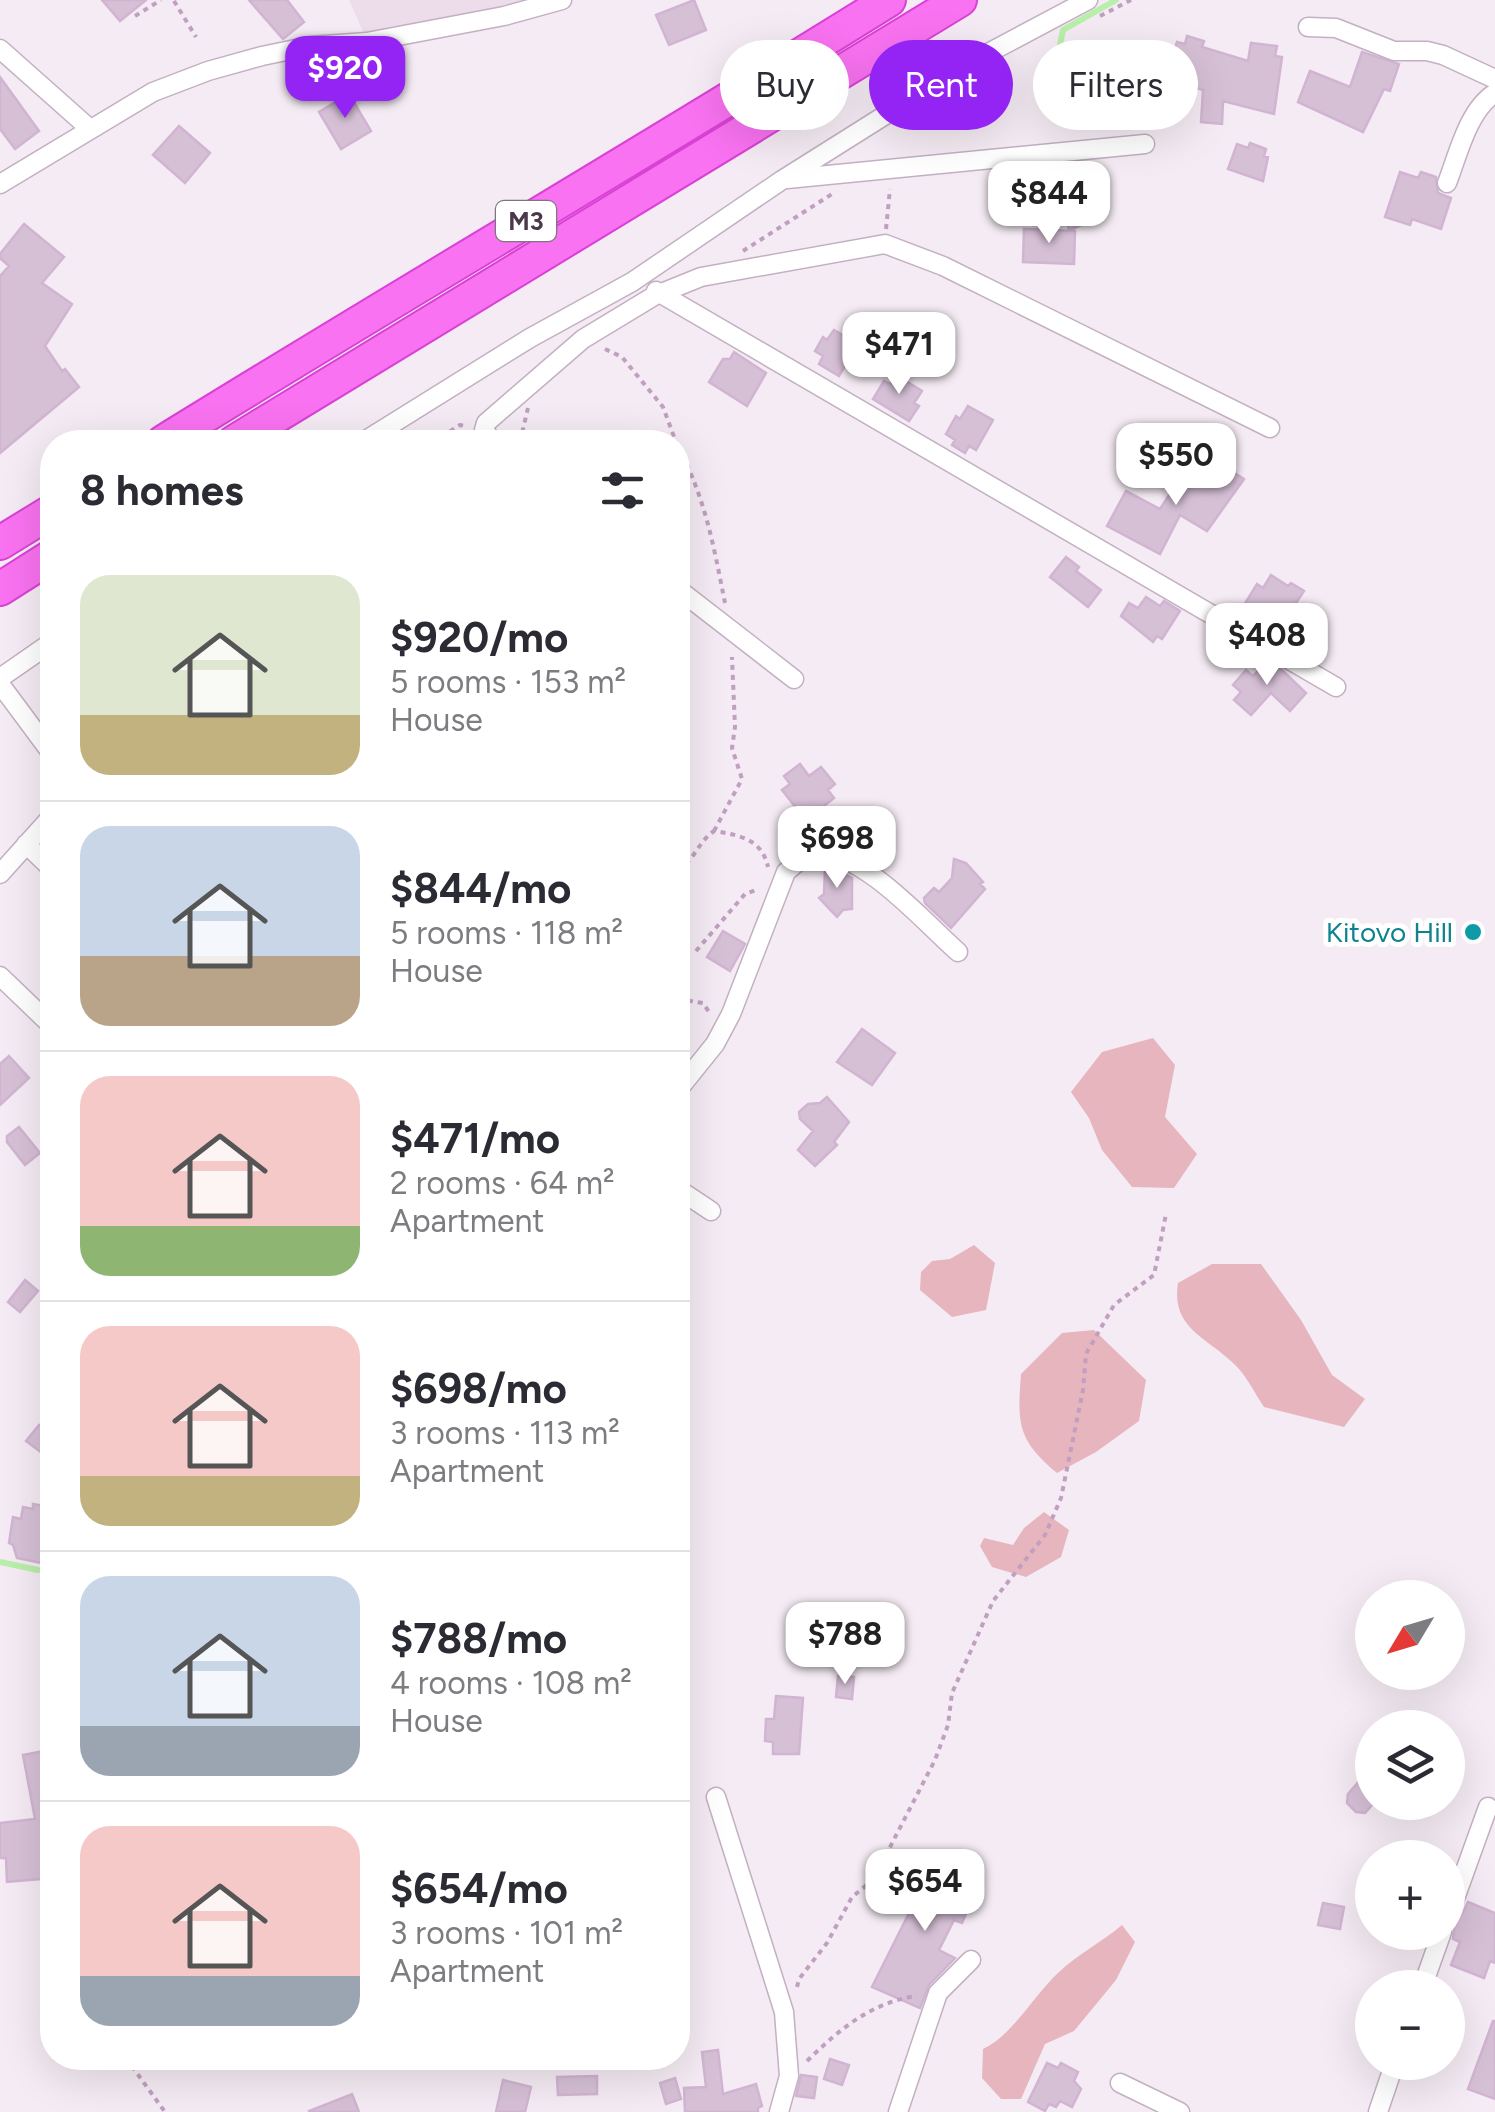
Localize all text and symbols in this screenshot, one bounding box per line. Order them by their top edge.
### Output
pin: $920 [286,36,404,121]
chip: Buy [720,40,849,130]
chip: Rent [869,40,1013,130]
chip: Filters [1033,40,1198,130]
text: $920 [307,49,383,87]
pin: $844 [990,161,1108,246]
text: $844 [1010,174,1088,212]
road number: M3 [496,201,556,241]
pin: $471 [840,312,958,397]
text: $471 [864,325,934,363]
pin: $550 [1117,423,1235,508]
text: $550 [1138,436,1214,474]
icon: filters [595,463,650,518]
text: 8 homes [80,465,244,516]
pin: $408 [1208,603,1326,688]
text: $920/mo [390,612,568,663]
icon: home [160,615,280,735]
text: $408 [1228,616,1306,654]
text: 5 rooms · 153 m² [390,663,626,701]
text: House [390,701,483,739]
pin: $698 [778,806,896,891]
text: $698 [800,819,874,857]
text: $844/mo [390,863,571,914]
icon: home [160,866,280,986]
text: 5 rooms · 118 m² [390,914,623,952]
place label: Kitovo Hill [1326,915,1453,949]
marker: Kitovo Hill [1462,921,1484,943]
text: House [390,952,483,990]
text: $471/mo [390,1113,560,1164]
icon: home [160,1116,280,1236]
text: 2 rooms · 64 m² [390,1164,614,1202]
text: Apartment [390,1202,544,1240]
text: $698/mo [390,1363,567,1414]
icon: home [160,1366,280,1486]
text: 3 rooms · 113 m² [390,1414,620,1452]
text: Apartment [390,1452,544,1490]
north arrow [1355,1580,1465,1690]
map controls [1355,1580,1465,2080]
pin: $788 [786,1602,904,1687]
text: $788/mo [390,1613,567,1664]
text: $788 [808,1615,882,1653]
icon: home [160,1616,280,1736]
text: 4 rooms · 108 m² [390,1664,632,1702]
text: House [390,1702,483,1740]
button: layers [1355,1710,1465,1820]
button: + [1355,1840,1465,1950]
pin: $654 [866,1849,984,1934]
text: $654 [887,1862,963,1900]
text: $654/mo [390,1863,568,1914]
icon: home [160,1866,280,1986]
text: 3 rooms · 101 m² [390,1914,623,1952]
text: Apartment [390,1952,544,1990]
button: − [1355,1970,1465,2080]

